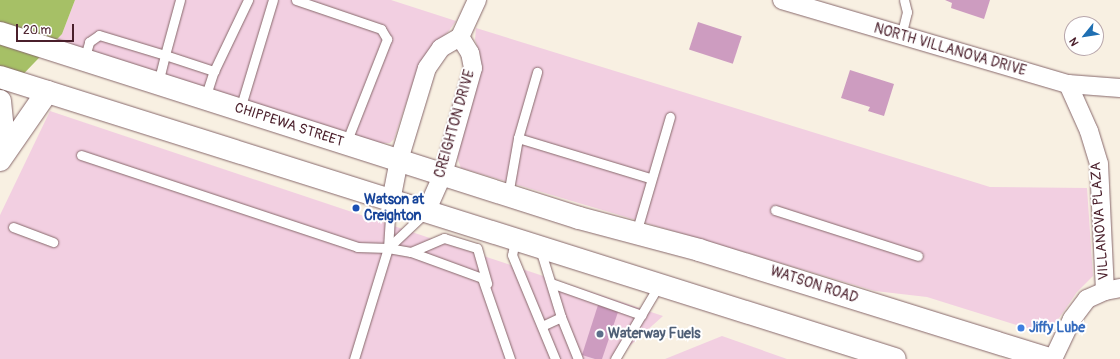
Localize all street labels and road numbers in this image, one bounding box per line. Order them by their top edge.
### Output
street label: NORTH VILLANOVA DRIVE [872,20,1028,80]
street label: CREIGHTON DRIVE [432,68,478,180]
street label: CHIPPEWA STREET [232,99,346,151]
street label: VILLANOVA PLAZA [1087,161,1113,281]
street label: WATSON ROAD [768,263,860,307]

